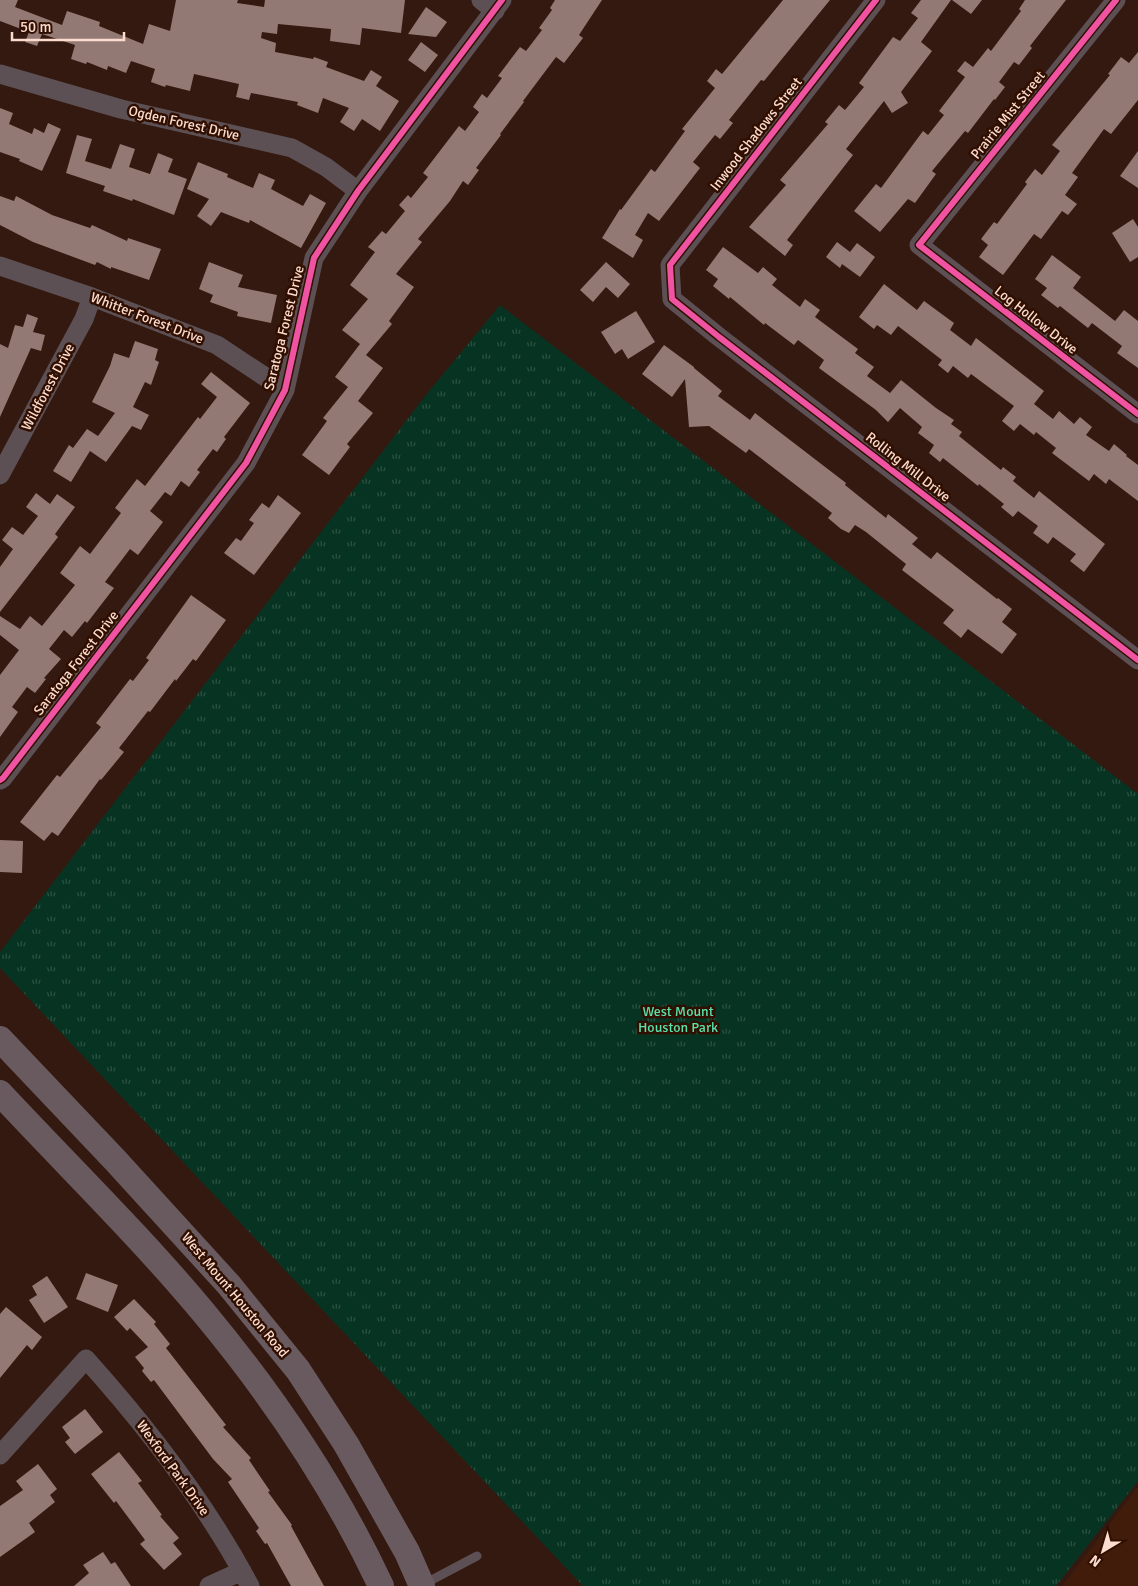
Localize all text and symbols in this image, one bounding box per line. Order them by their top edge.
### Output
scale bar [12,10,125,42]
text: 50 m [20,18,51,36]
street label: Prairie Mist Street [967,67,1049,163]
street label: Inwood Shadows Street [706,74,806,194]
street label: Ogden Forest Drive [127,102,241,144]
street label: Saratoga Forest Drive [260,264,308,392]
street label: Log Hollow Drive [991,282,1081,358]
street label: Whitter Forest Drive [88,289,206,347]
street label: Wildforest Drive [18,340,78,434]
street label: Rolling Mill Drive [862,429,954,505]
street label: Saratoga Forest Drive [30,607,122,719]
park label: West Mount Houston Park [638,1003,718,1036]
street label: West Mount Houston Road [178,1229,292,1361]
street label: Wexford Park Drive [133,1417,213,1519]
north arrow [1078,1526,1128,1576]
text: N [1086,1551,1104,1571]

